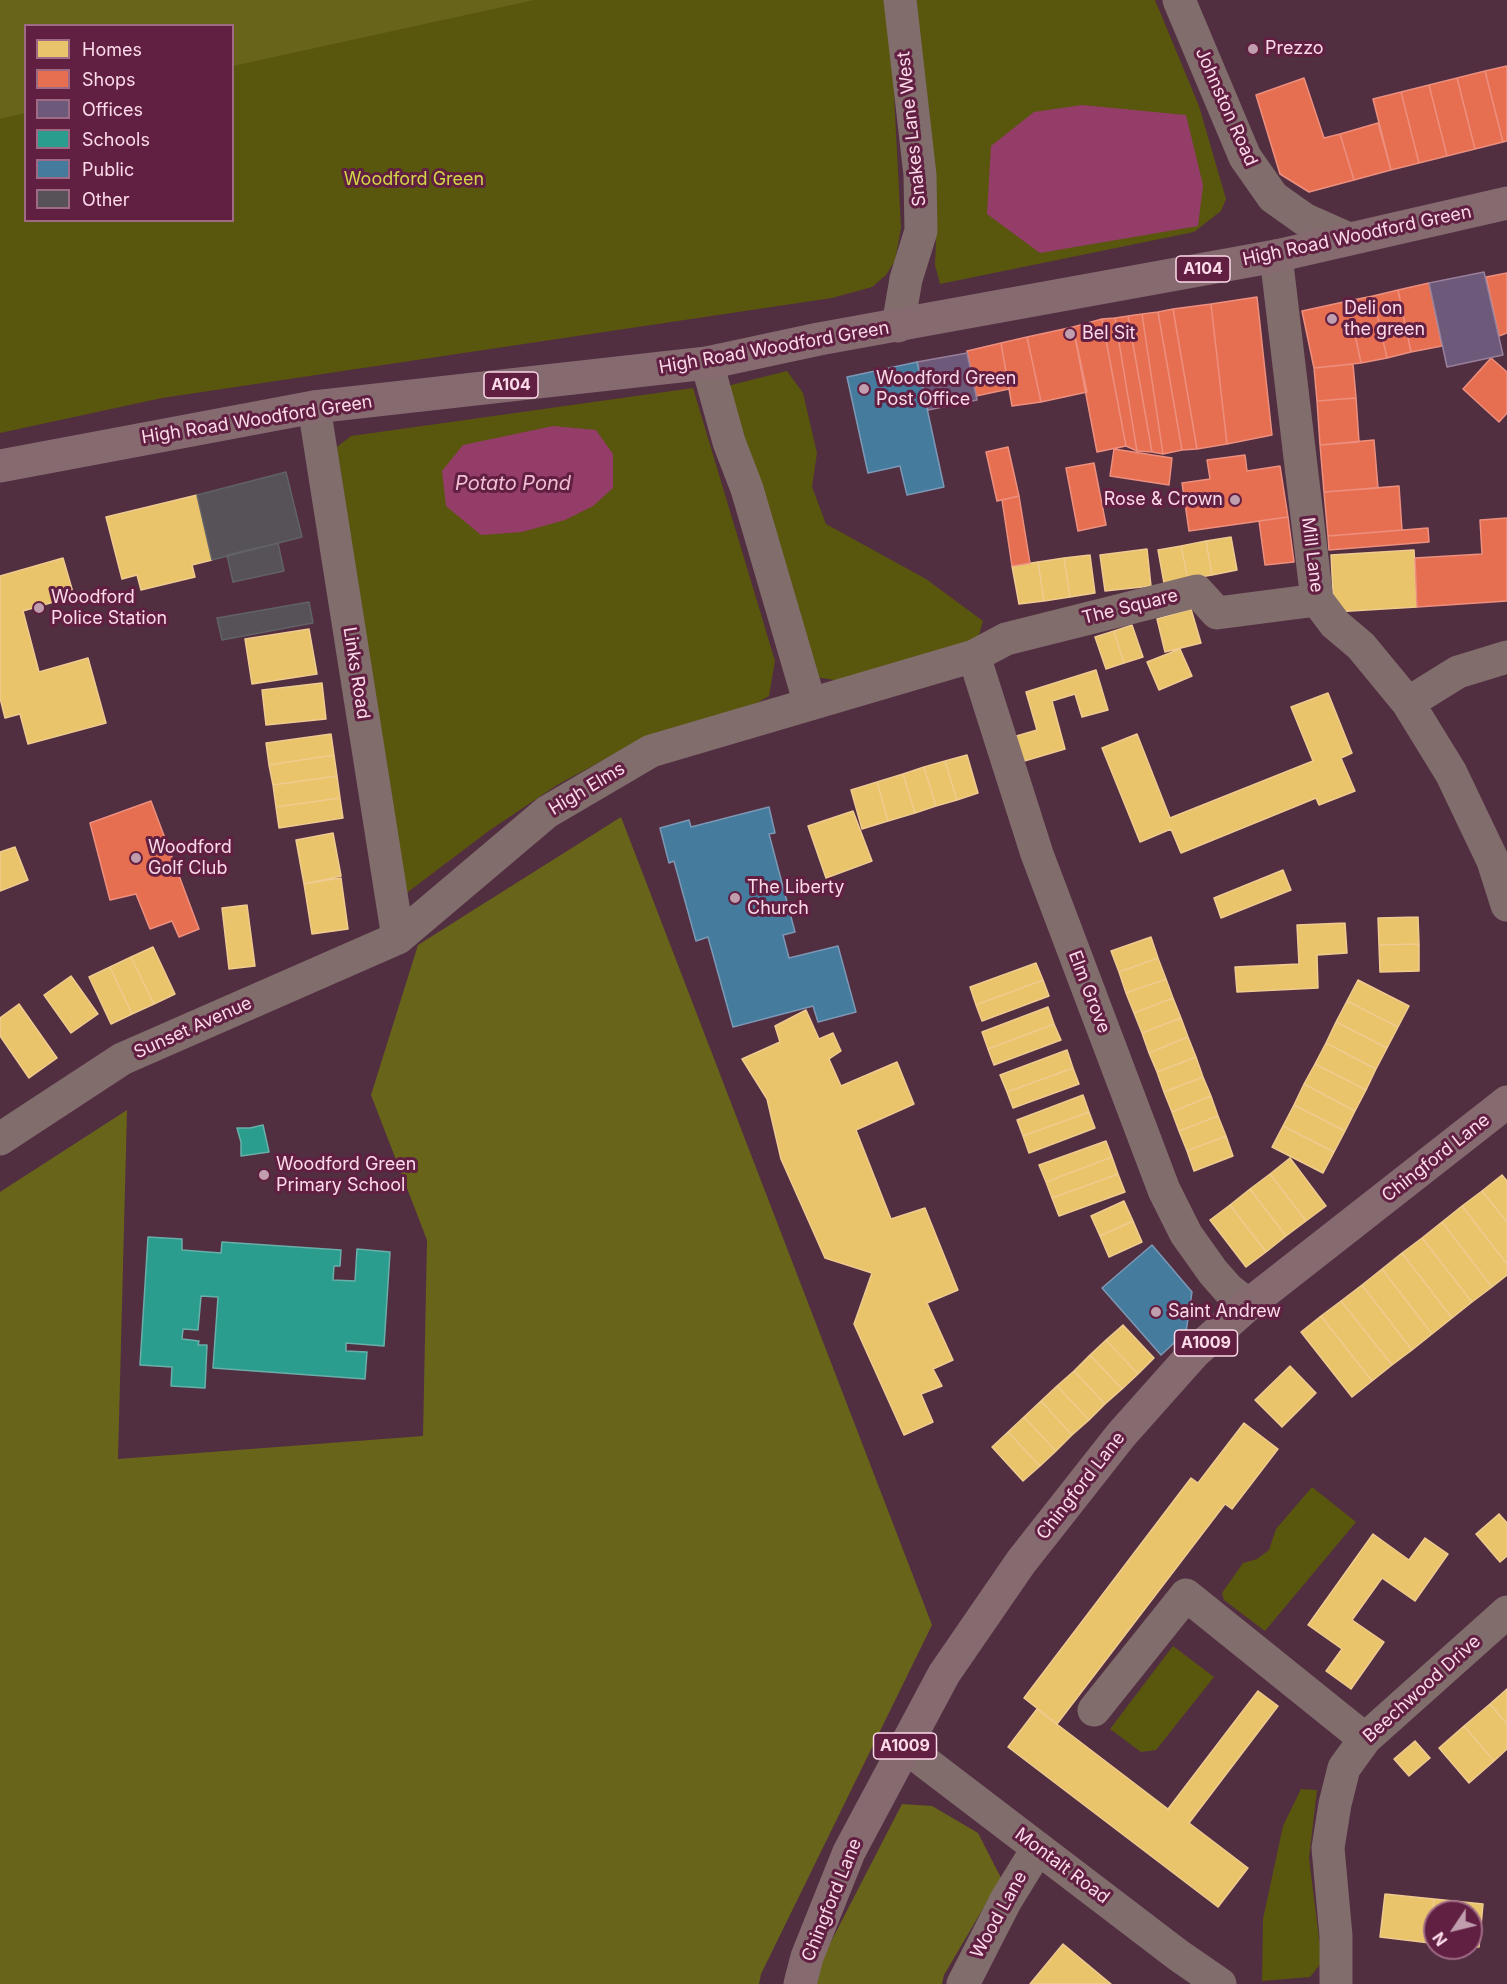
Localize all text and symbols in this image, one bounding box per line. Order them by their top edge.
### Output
legend [24,24,234,222]
place label: Prezzo [1265,38,1324,60]
text: Homes [82,39,142,60]
marker: Prezzo [1246,42,1260,56]
street label: Johnston Road [1190,44,1262,170]
street label: Snakes Lane West [893,50,931,208]
text: Shops [82,69,136,90]
text: Offices [82,99,143,120]
text: Schools [82,129,150,150]
text: Public [82,159,134,180]
park label: Woodford Green [344,169,484,191]
text: Other [82,189,130,210]
street label: High Road Woodford Green [1241,201,1473,271]
road number: A104 [1176,256,1230,282]
place label: Deli on the green [1344,298,1425,340]
marker: Deli on the green [1325,312,1339,326]
street label: High Road Woodford Green [657,317,891,379]
place label: Bel Sit [1082,323,1135,345]
marker: Bel Sit [1063,327,1077,341]
place label: Woodford Green Post Office [876,368,1016,410]
road number: A104 [484,372,538,398]
marker: Woodford Green Post Office [857,382,871,396]
street label: High Road Woodford Green [140,391,374,449]
water label: Potato Pond [455,472,571,496]
place label: Rose & Crown [1104,489,1223,511]
marker: Rose & Crown [1228,493,1242,507]
street label: Mill Lane [1297,516,1327,594]
street label: The Square [1080,585,1180,629]
place label: Woodford Police Station [51,587,167,630]
marker: Woodford Police Station [32,601,46,615]
street label: Links Road [338,625,374,721]
street label: High Elms [545,758,629,820]
place label: Woodford Golf Club [148,837,232,880]
marker: Woodford Golf Club [129,851,143,865]
place label: The Liberty Church [747,877,844,920]
marker: The Liberty Church [728,891,742,905]
street label: Elm Grove [1063,948,1115,1036]
street label: Sunset Avenue [131,992,255,1064]
street label: Chingford Lane [1378,1109,1494,1207]
place label: Woodford Green Primary School [276,1154,416,1196]
marker: Woodford Green Primary School [257,1168,271,1182]
place label: Saint Andrew [1168,1301,1281,1323]
marker: Saint Andrew [1149,1305,1163,1319]
road number: A1009 [1174,1330,1238,1356]
street label: Chingford Lane [1032,1428,1130,1544]
street label: Beechwood Drive [1359,1631,1485,1747]
road number: A1009 [874,1733,936,1759]
street label: Montalt Road [1010,1823,1114,1909]
street label: Chingford Lane [798,1835,866,1965]
street label: Wood Lane [966,1868,1032,1962]
north arrow [1423,1900,1483,1960]
text: N [1428,1928,1452,1950]

